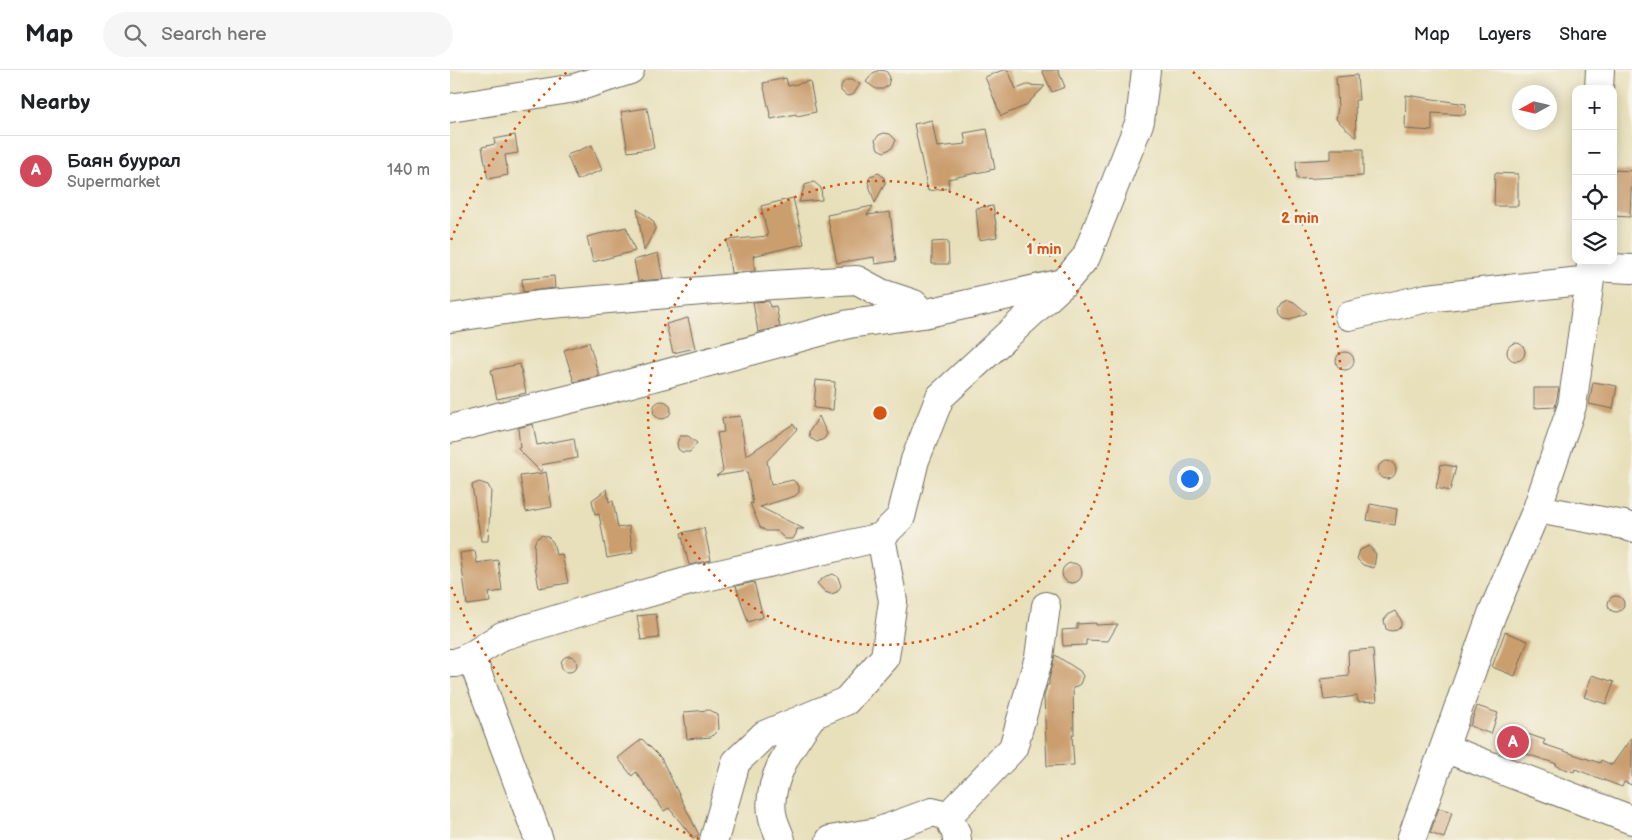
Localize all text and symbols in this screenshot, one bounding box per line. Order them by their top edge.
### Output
search box [103,12,453,57]
text: Map [25,20,73,49]
icon: search [121,21,149,49]
text: Search here [161,23,267,46]
text: Map [1414,24,1450,45]
text: Layers [1478,24,1531,45]
text: Share [1559,24,1607,45]
north arrow [1512,85,1557,130]
map controls [1572,85,1617,265]
button: + [1572,85,1617,130]
text: Nearby [20,90,90,115]
button: − [1572,130,1617,175]
text: Баян буурал [67,150,181,173]
text: A [31,161,41,180]
text: 140 m [387,161,430,180]
text: Supermarket [67,173,160,192]
button: locate [1572,175,1617,220]
text: 2 min [1281,209,1319,228]
button: layers [1572,220,1617,265]
text: 1 min [1026,240,1062,259]
centre of rings [871,404,889,422]
your location [1177,466,1203,492]
pin: A [1497,723,1529,761]

